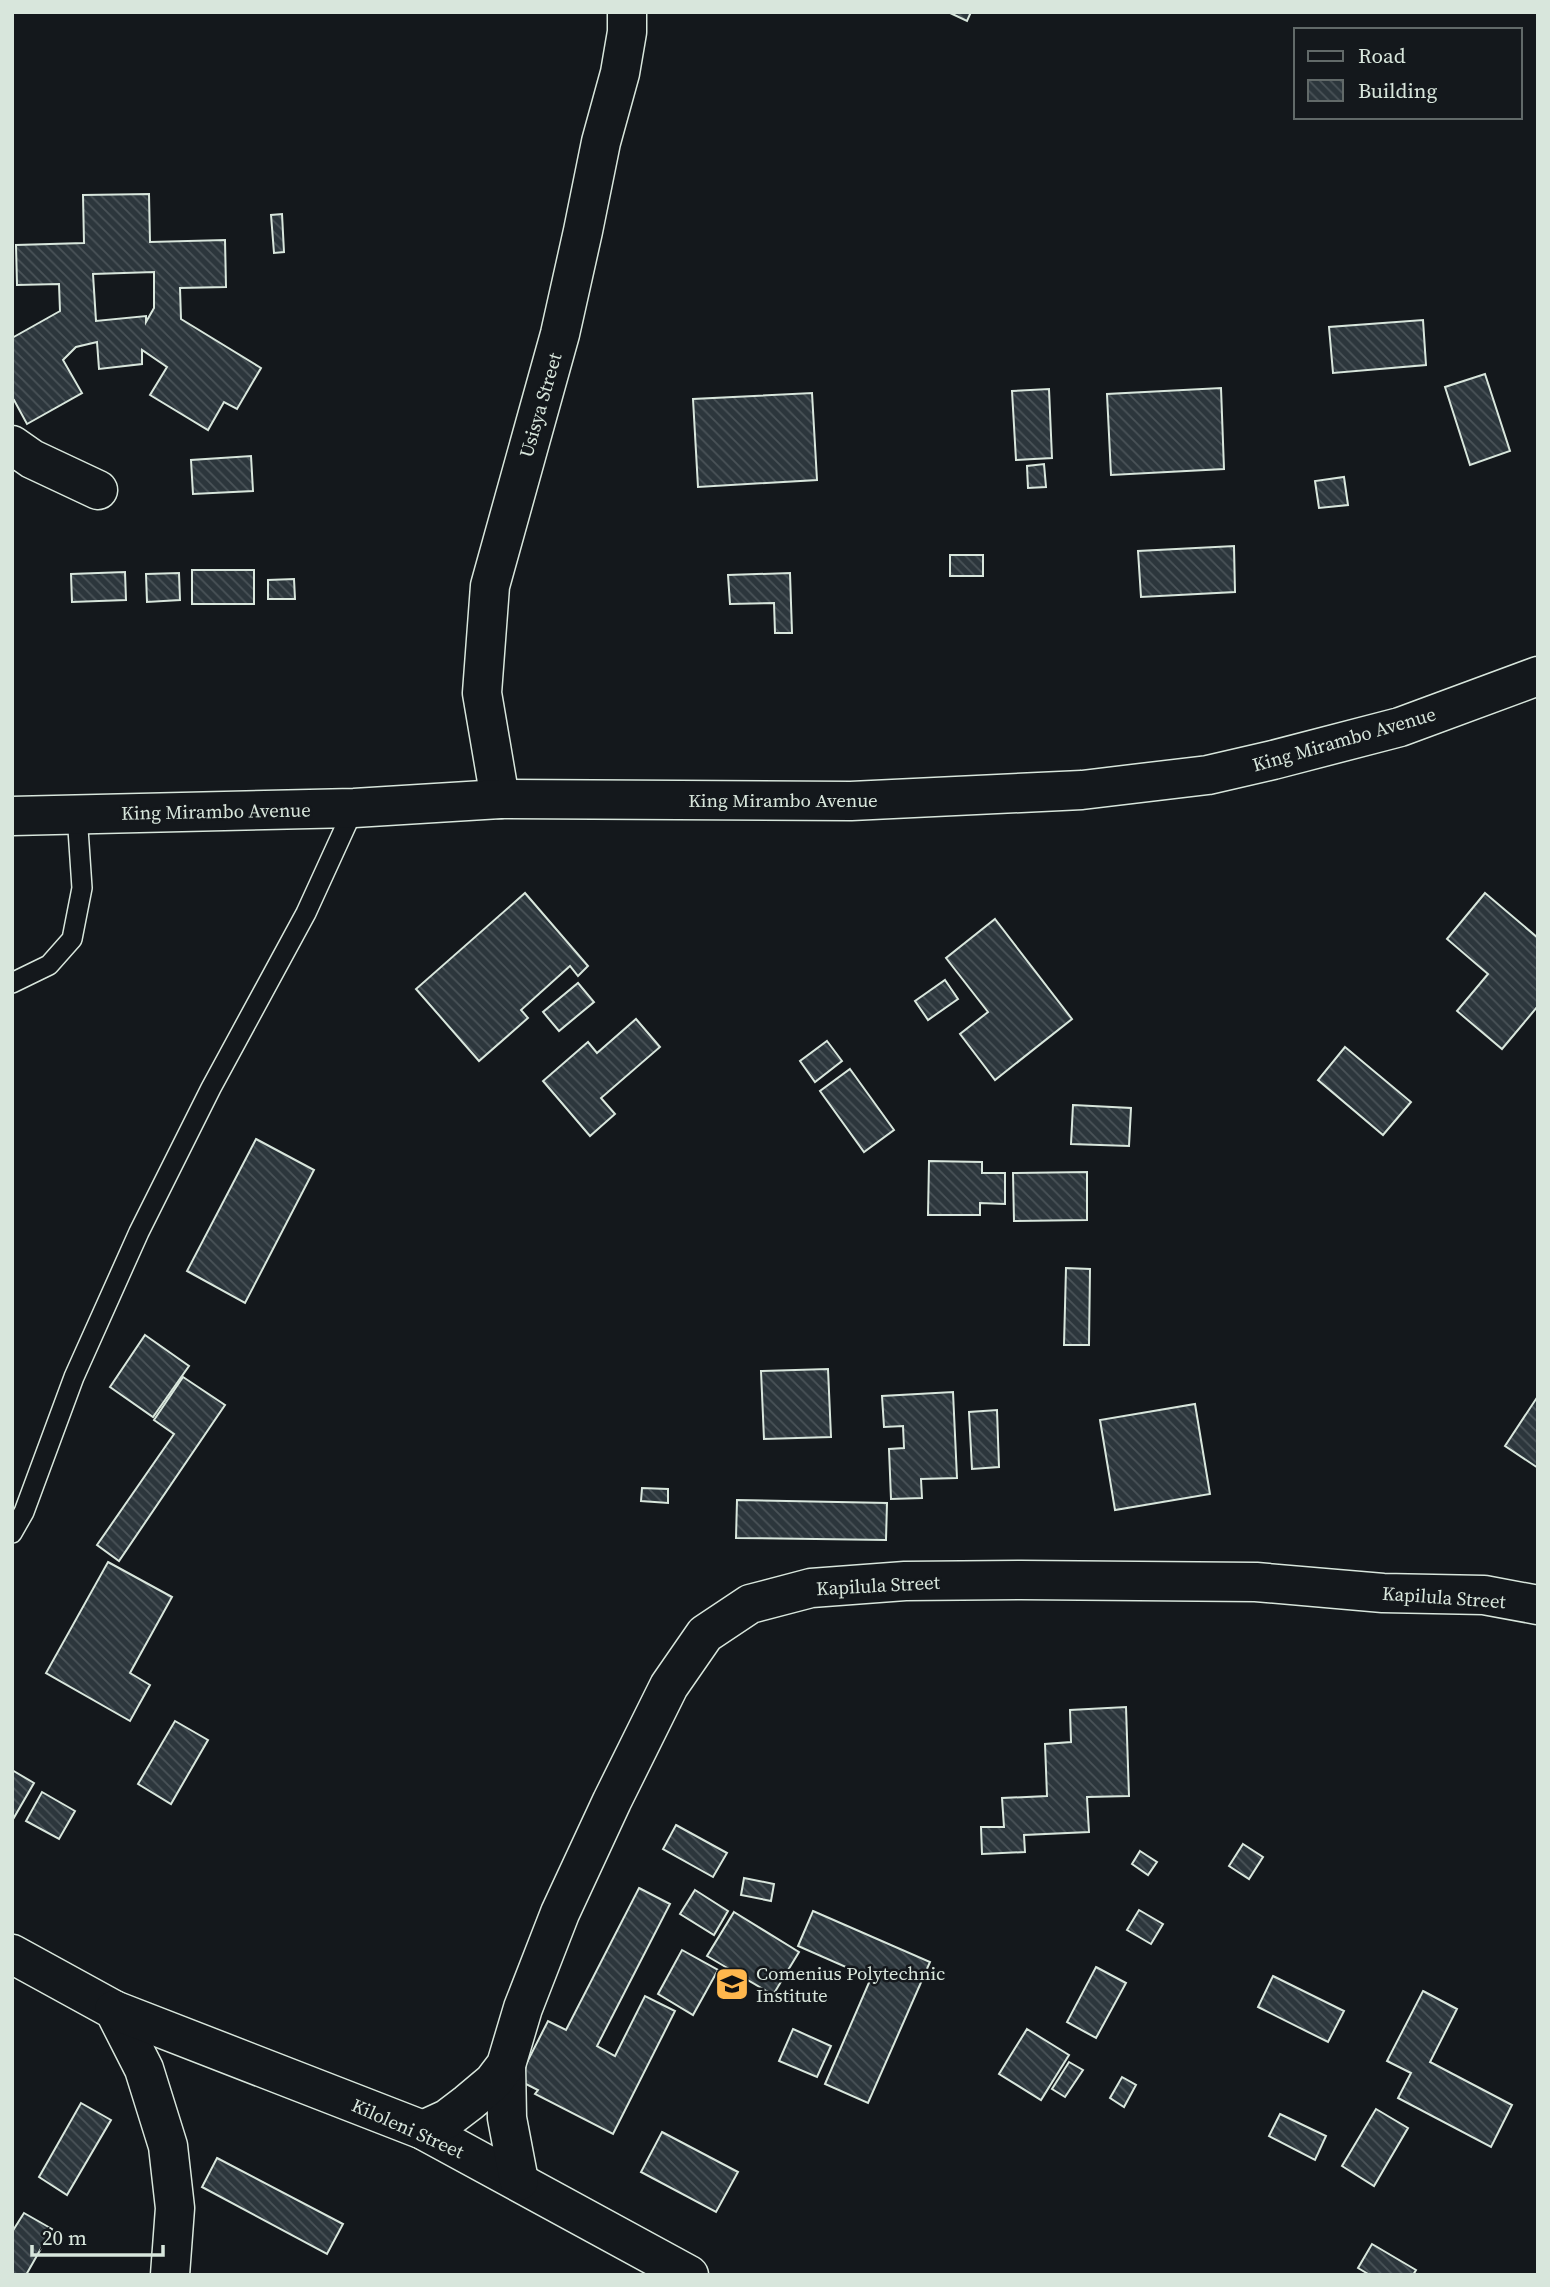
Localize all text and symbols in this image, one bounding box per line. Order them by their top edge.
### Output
legend [1294,28,1522,119]
text: Road [1358,41,1406,70]
text: Building [1358,76,1437,105]
street label: Usisya Street [513,349,568,460]
street label: King Mirambo Avenue [1249,700,1439,778]
street label: King Mirambo Avenue [688,787,878,813]
street label: King Mirambo Avenue [121,796,311,826]
street label: Kapilula Street [816,1569,941,1601]
street label: Kapilula Street [1381,1580,1507,1614]
place label: Comenius Polytechnic Institute [756,1960,945,2008]
school or university icon: Comenius Polytechnic Institute [713,1965,751,2003]
street label: Kiloleni Street [348,2092,469,2165]
scale bar [32,2214,163,2258]
text: 20 m [42,2223,87,2252]

